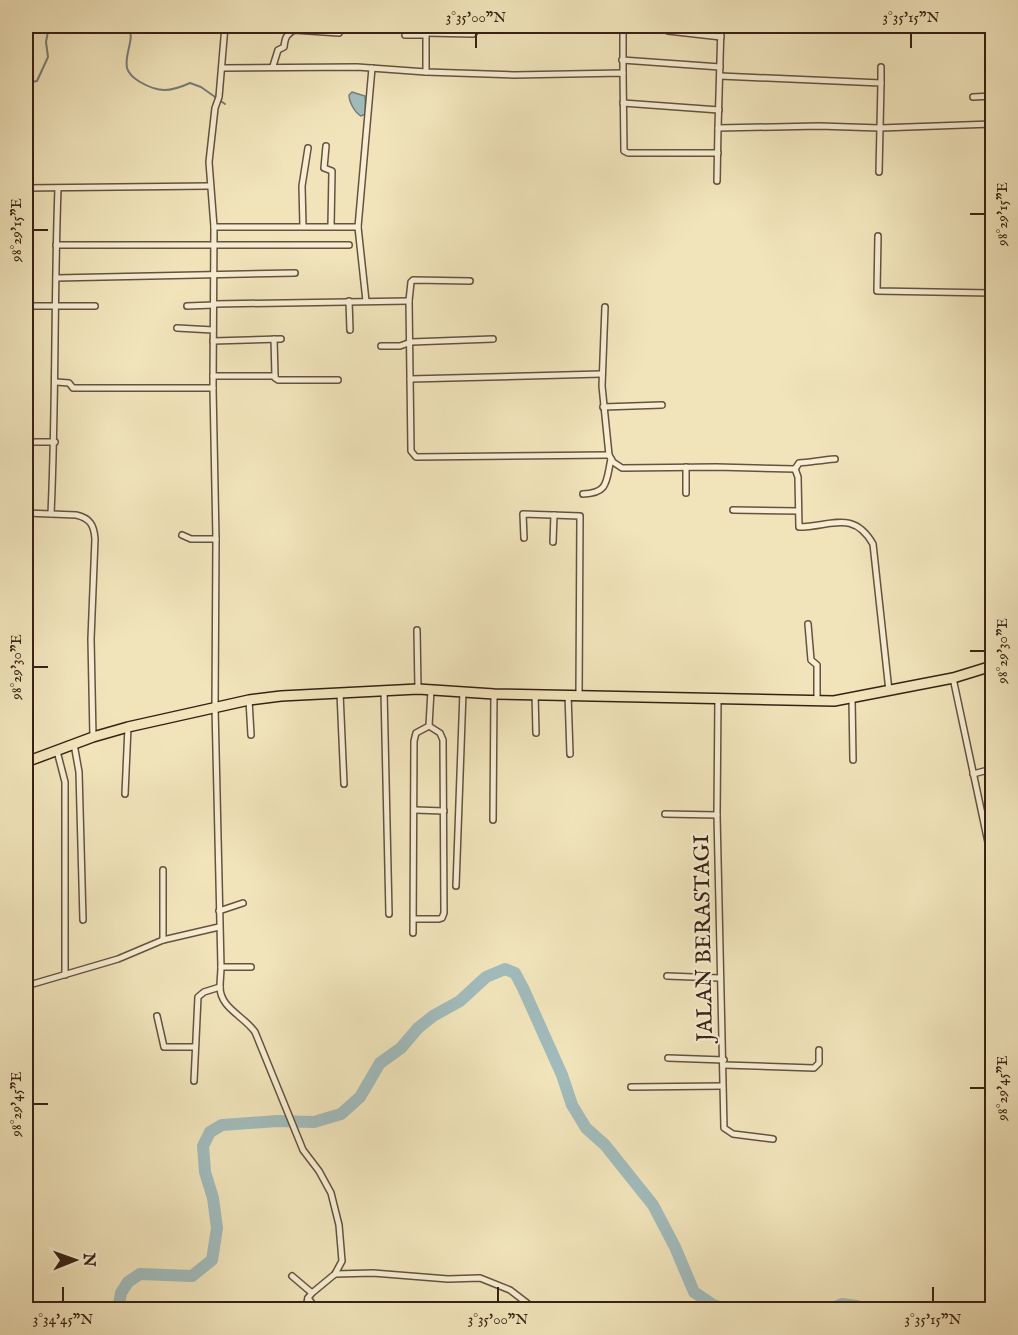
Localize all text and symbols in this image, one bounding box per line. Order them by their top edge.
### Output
text: 3°35'00"N [446,8,506,27]
text: 3°35'15"N [883,8,940,27]
text: 98°29'15"E [993,182,1012,247]
text: 98°29'15"E [7,198,26,263]
text: 98°29'30"E [993,618,1012,685]
text: 98°29'30"E [7,634,26,701]
street label: JALAN BERASTAGI [688,834,720,1045]
text: 98°29'45"E [993,1055,1012,1122]
text: 98°29'45"E [7,1071,26,1138]
north arrow [45,1230,105,1290]
text: N [78,1252,98,1267]
text: 3°34'45"N [33,1310,93,1329]
text: 3°35'00"N [468,1310,528,1329]
text: 3°35'15"N [905,1310,962,1329]

